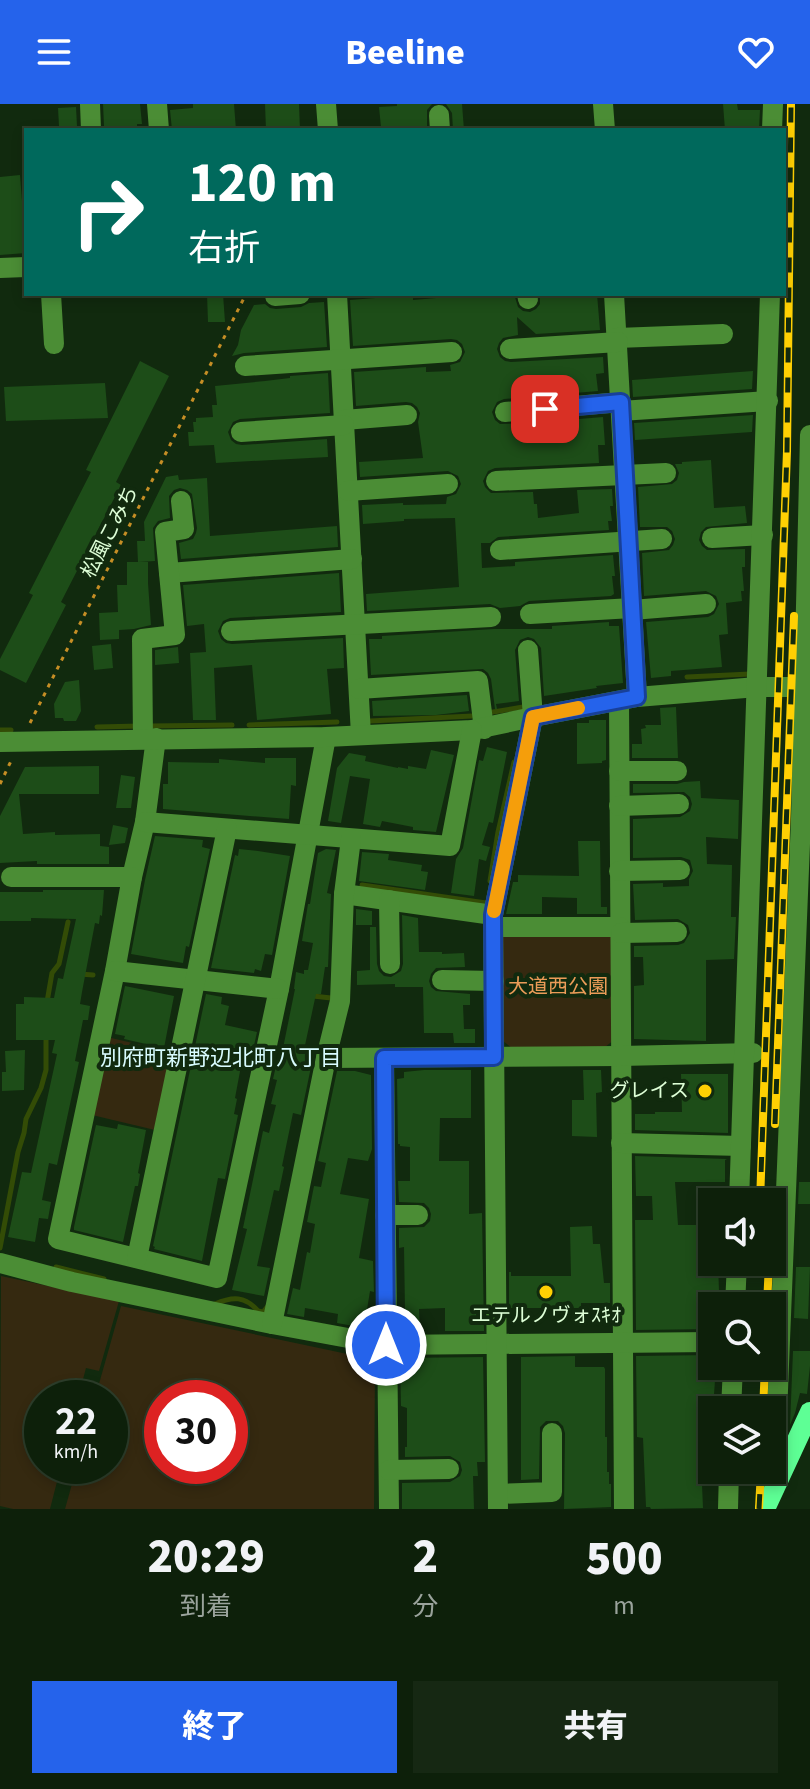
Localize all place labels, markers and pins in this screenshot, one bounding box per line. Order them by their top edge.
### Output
pin [511,375,579,443]
place label: グレイス [610,1077,689,1105]
marker: グレイス [696,1082,714,1100]
marker: エテルノヴォｽｷｵ [537,1283,555,1301]
place label: エテルノヴォｽｷｵ [471,1302,621,1330]

